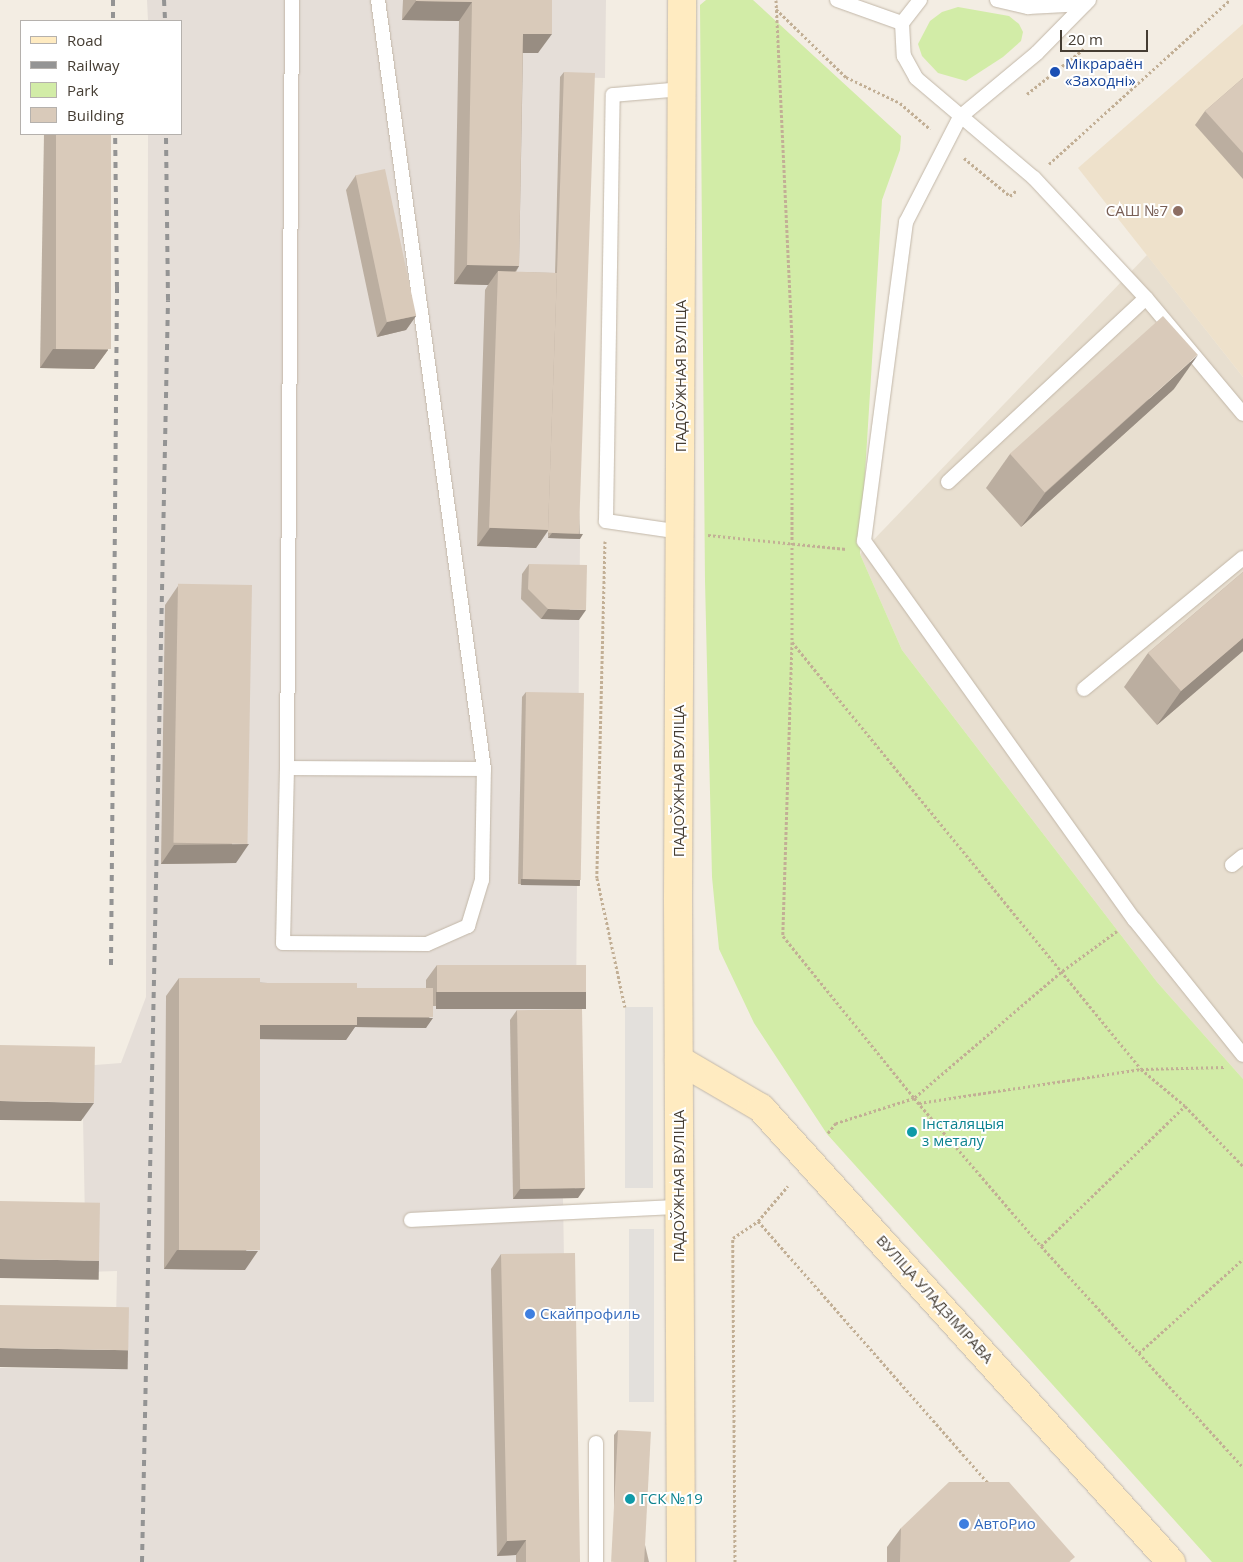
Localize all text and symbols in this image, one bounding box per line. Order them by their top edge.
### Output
legend [20,20,182,135]
scale bar [1063,20,1150,52]
text: 20 m [1068,29,1103,49]
text: Road [67,30,103,50]
place label: Мікрараён «Заходні» [1065,54,1143,89]
text: Railway [67,55,120,75]
marker: Мікрараён «Заходні» [1049,66,1061,78]
text: Park [67,80,98,100]
text: Building [67,105,124,125]
place label: САШ №7 [1106,202,1168,220]
marker: САШ №7 [1172,205,1184,217]
street label: ПАДОЎЖНАЯ ВУЛІЦА [672,300,690,452]
street label: ПАДОЎЖНАЯ ВУЛІЦА [670,705,688,857]
street label: ПАДОЎЖНАЯ ВУЛІЦА [670,1110,688,1262]
place label: Інсталяцыя з металу [922,1114,1004,1149]
marker: Інсталяцыя з металу [906,1126,918,1138]
street label: ВУЛІЦА УЛАДЗІМІРАВА [873,1231,997,1367]
place label: Скайпрофиль [540,1305,640,1323]
marker: Скайпрофиль [524,1308,536,1320]
place label: ГСК №19 [640,1490,703,1508]
marker: ГСК №19 [624,1493,636,1505]
place label: АвтоРио [974,1515,1036,1533]
marker: АвтоРио [958,1518,970,1530]

